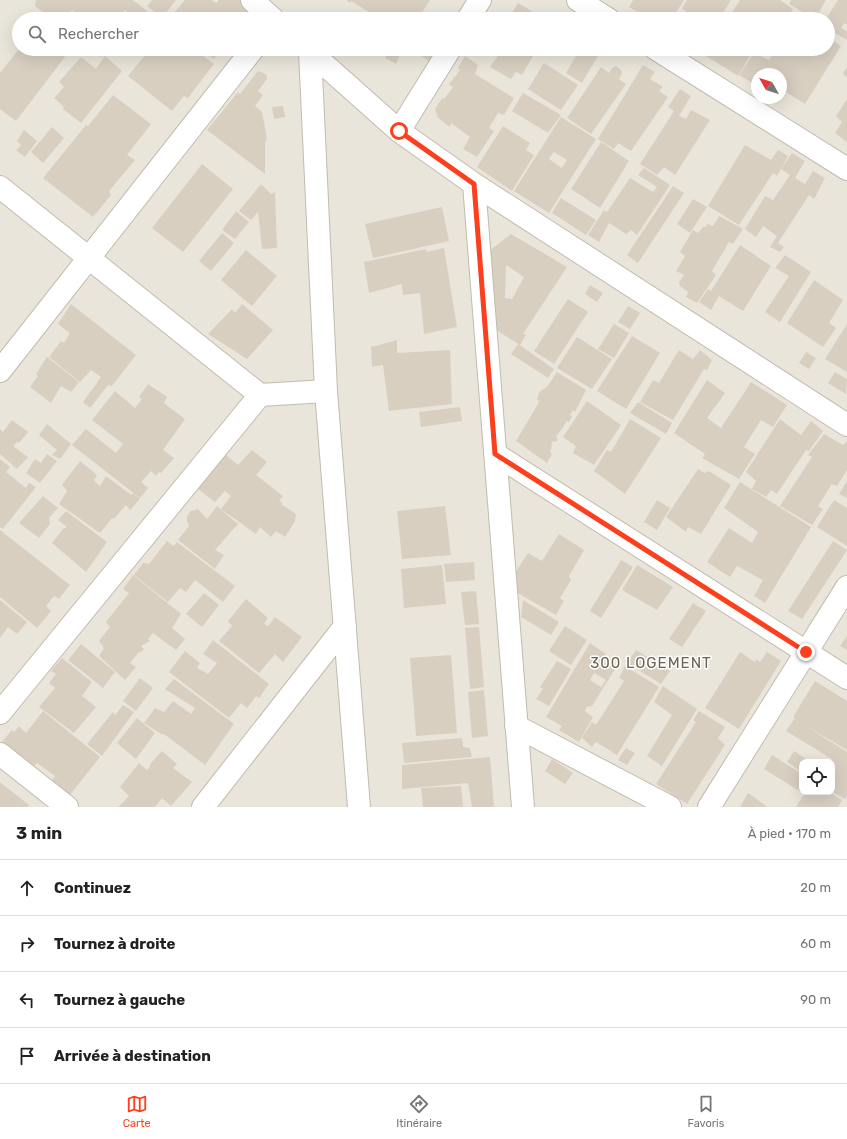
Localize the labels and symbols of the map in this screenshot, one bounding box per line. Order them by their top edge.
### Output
north arrow [751,68,787,104]
route start [390,122,408,140]
route end [797,643,815,661]
district label: 300 LOGEMENT [590,654,712,672]

